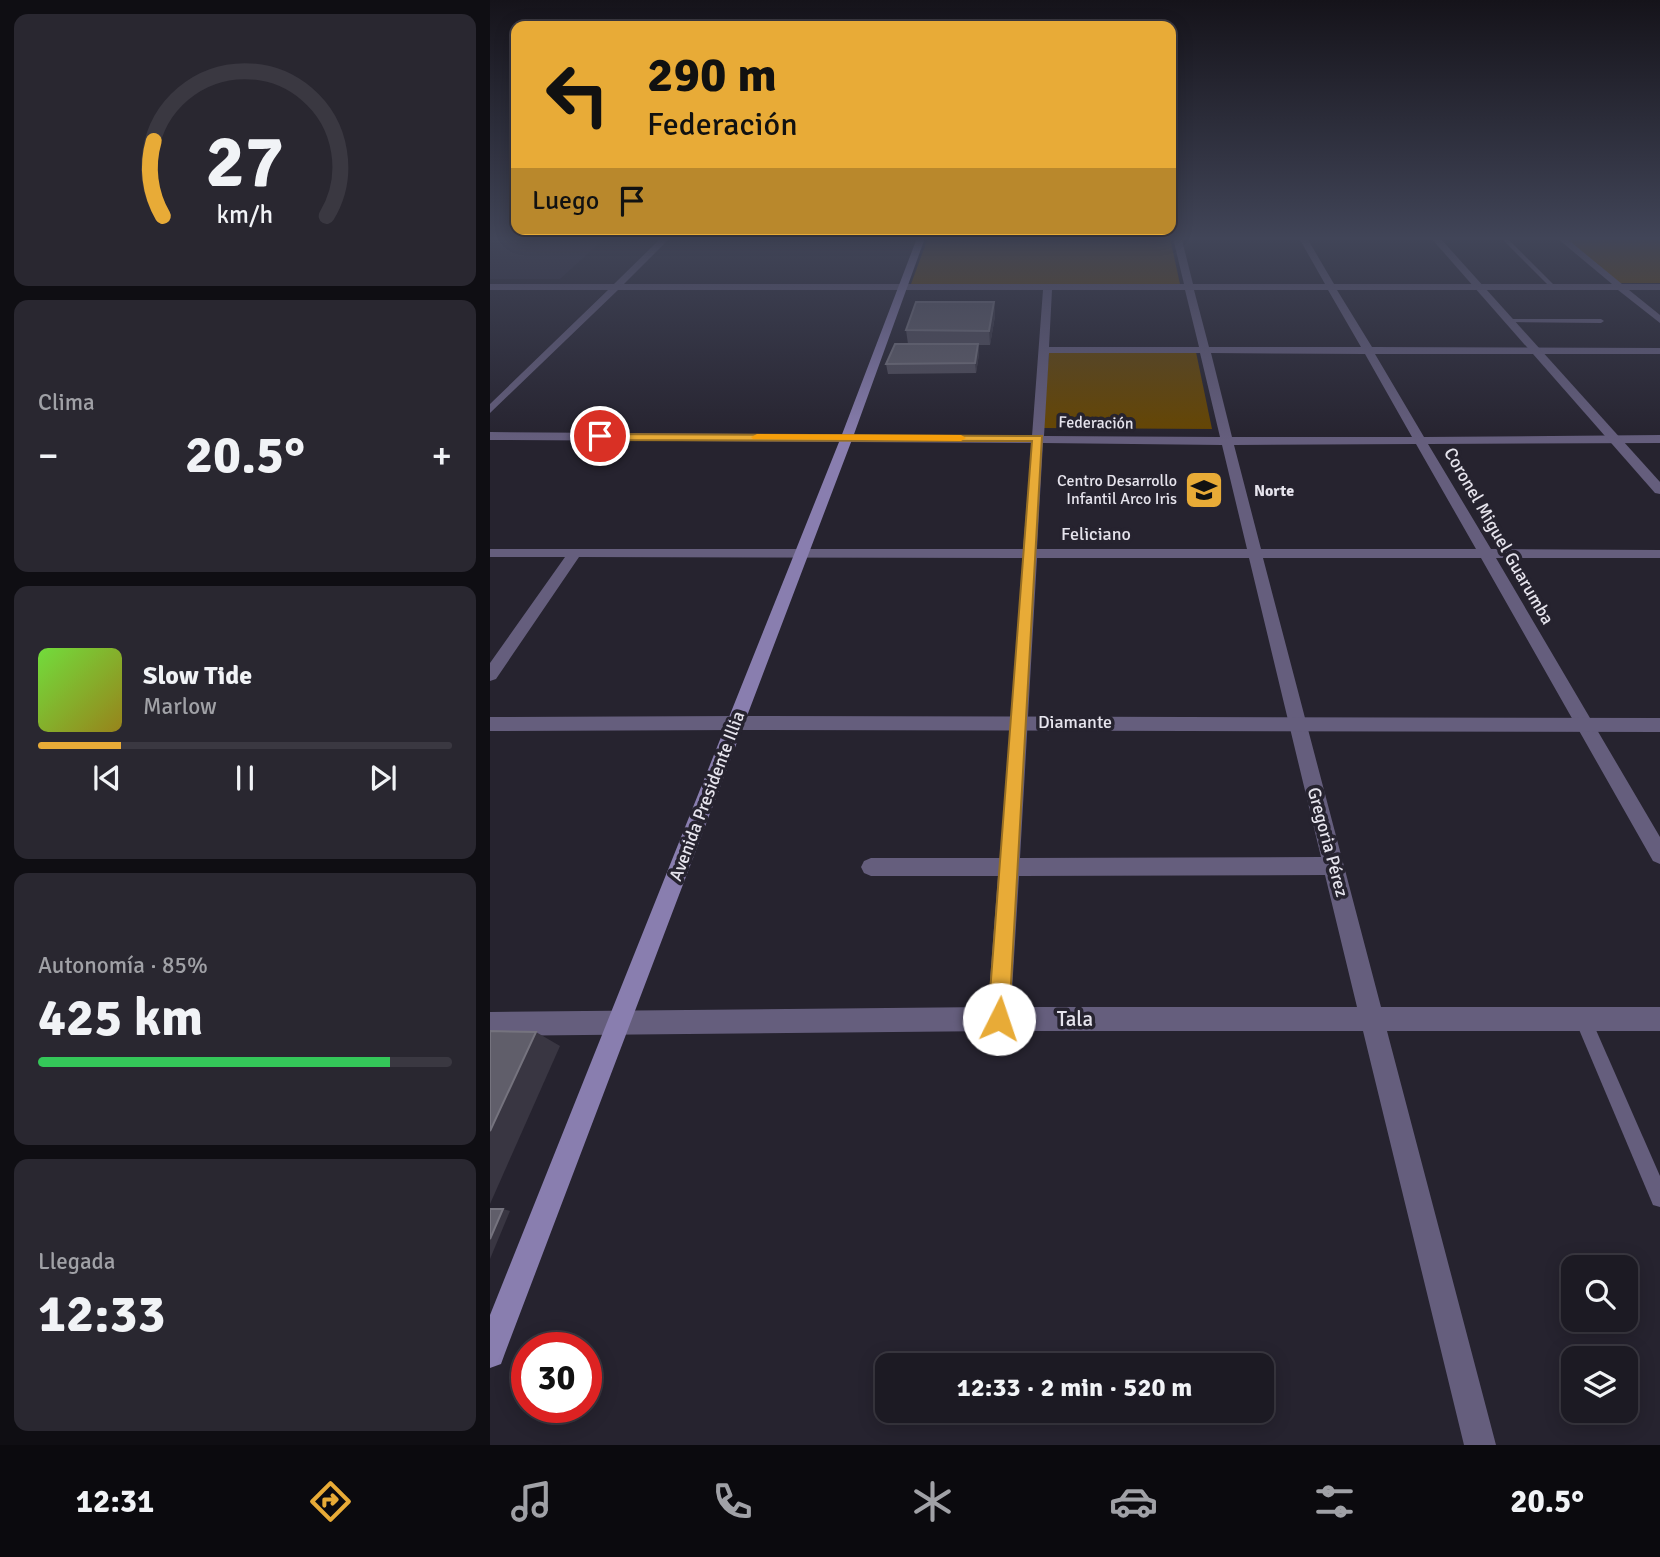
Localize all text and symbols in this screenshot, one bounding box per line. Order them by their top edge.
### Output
text: 290 m [647,45,777,105]
icon: left [532,49,623,140]
text: Federación [647,105,798,144]
text: 27 [206,118,284,207]
icon: arrive [613,182,651,220]
text: Luego [532,185,599,217]
text: km/h [217,199,273,230]
text: Clima [38,388,95,417]
pin [570,406,630,466]
street label: Federación [1058,412,1134,434]
icon: arrive [581,417,619,455]
text: 20.5° [185,423,305,487]
text: − [38,432,59,479]
text: + [431,432,452,479]
street label: Coronel Miguel Guarumba [1439,444,1559,628]
school or university icon: Centro Desarrollo Infantil Arco Iris [1183,469,1225,511]
place label: Centro Desarrollo Infantil Arco Iris [1057,471,1177,509]
district label: Norte [1254,481,1294,501]
street label: Feliciano [1061,523,1131,545]
text: Slow Tide [143,660,252,692]
text: Marlow [143,692,217,721]
street label: Avenida Presidente Illia [664,708,750,884]
street label: Diamante [1038,711,1112,733]
icon: previous [88,759,126,797]
icon: pause [226,759,264,797]
icon: next [364,759,402,797]
street label: Gregoria Pérez [1303,785,1353,899]
text: Autonomía · 85% [38,951,208,980]
position arrow [962,982,1036,1056]
text: 425 km [38,986,203,1050]
street label: Tala [1057,1006,1093,1032]
text: Llegada [38,1247,115,1276]
map controls [1561,1255,1638,1423]
button: search [1561,1255,1638,1332]
text: 12:33 [38,1282,166,1346]
speed limit sign: 30 [511,1332,602,1423]
button: layers [1561,1346,1638,1423]
text: 12:33 · 2 min · 520 m [957,1372,1192,1404]
icon: directions [306,1477,355,1526]
icon: music [507,1477,556,1526]
icon: phone [708,1477,757,1526]
icon: climate [908,1477,957,1526]
icon: car [1109,1477,1158,1526]
icon: filters [1310,1477,1359,1526]
text: 12:31 [76,1482,154,1521]
text: 20.5° [1510,1482,1584,1521]

